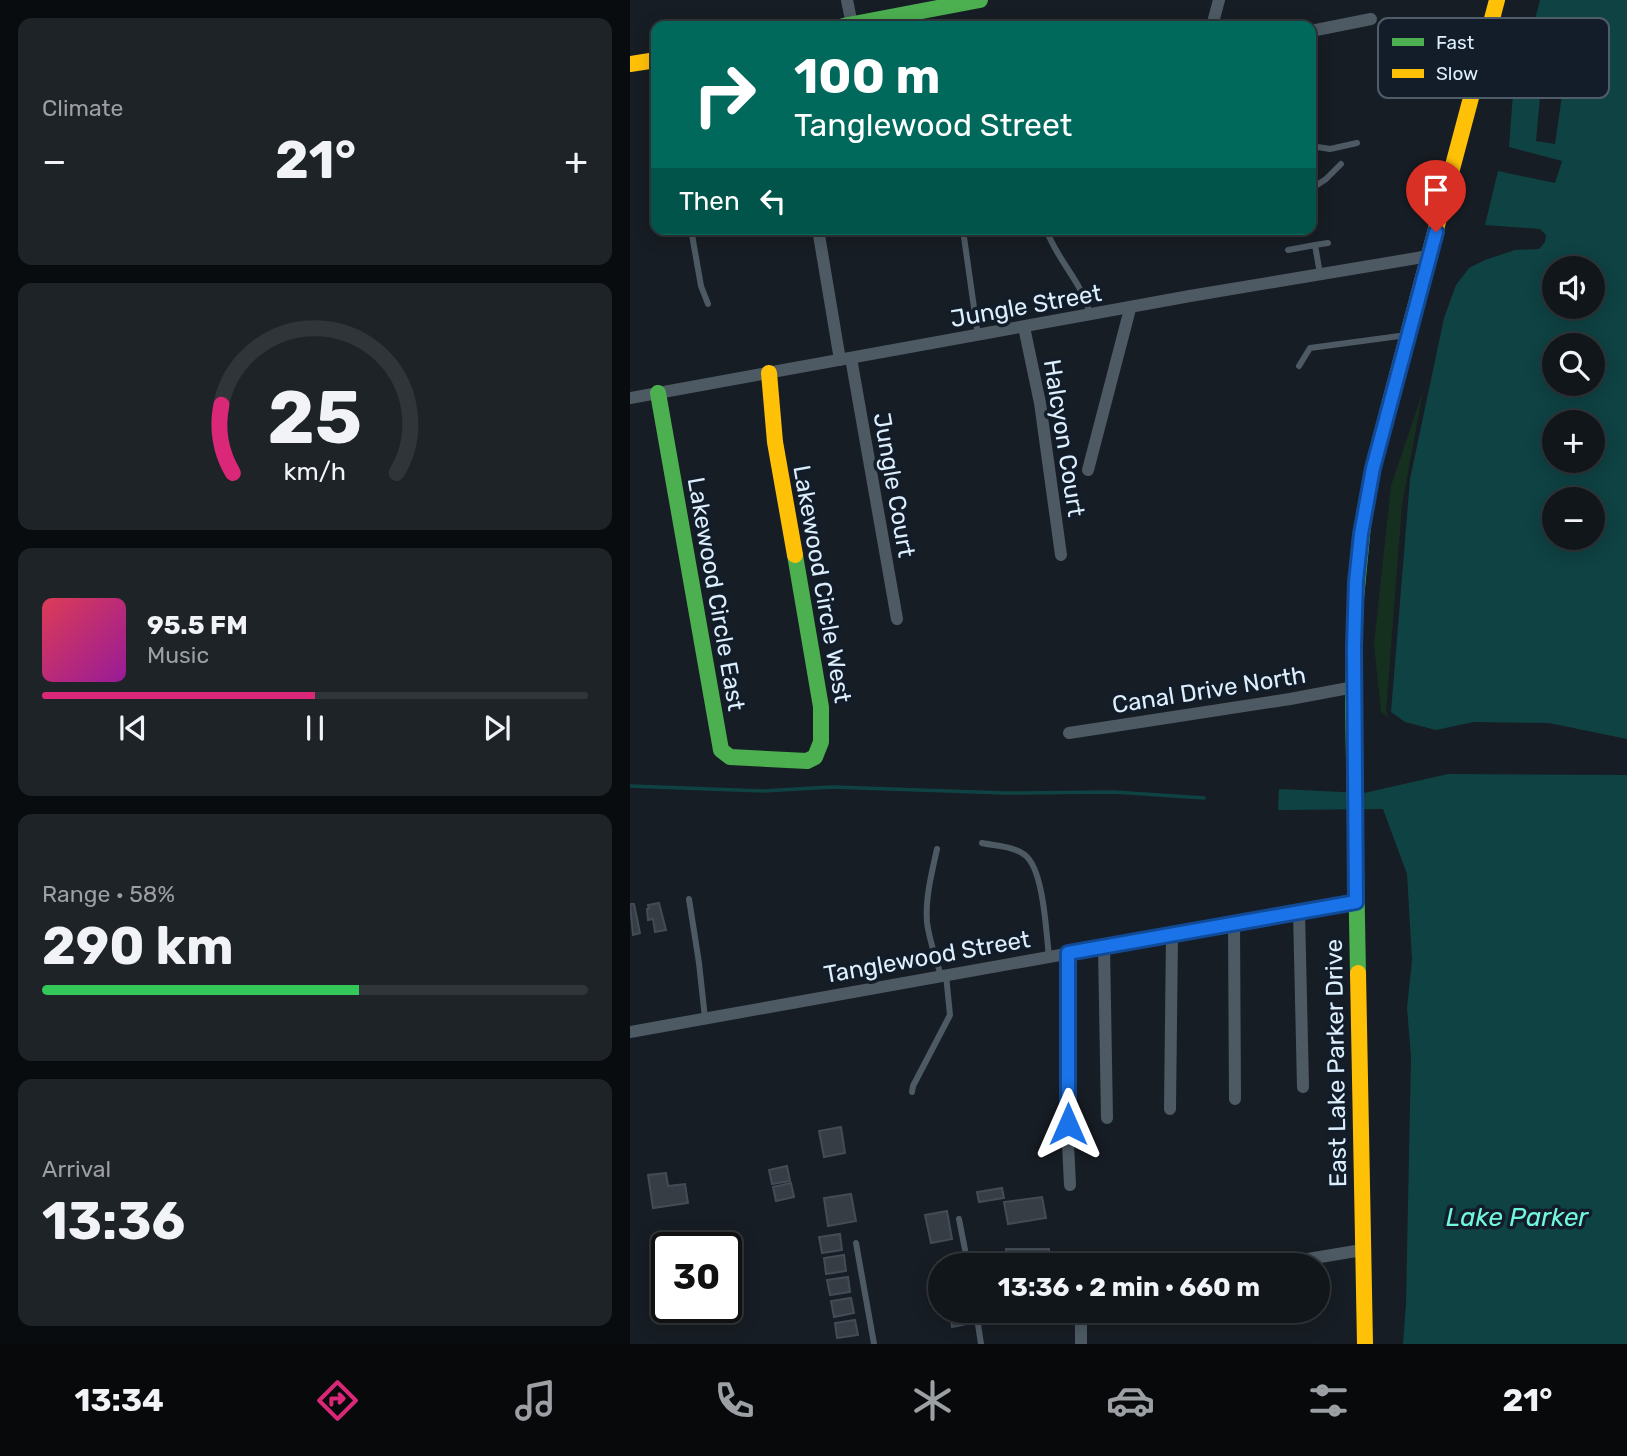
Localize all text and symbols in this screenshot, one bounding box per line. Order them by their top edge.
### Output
legend [1378,18,1609,98]
text: Fast [1436,31,1475,54]
text: 100 m [794,47,940,105]
icon: right [679,49,770,140]
text: Slow [1436,62,1478,85]
text: Climate [42,94,123,122]
text: Tanglewood Street [794,106,1072,144]
text: 21° [275,129,356,191]
text: − [42,138,67,184]
text: + [564,138,588,184]
pin [1406,160,1466,232]
icon: arrive [1417,171,1455,209]
icon: left [754,182,792,220]
text: Then [679,186,740,217]
map controls [1542,256,1605,550]
button: sound [1542,256,1605,319]
street label: Jungle Street [948,279,1104,333]
button: search [1542,333,1605,396]
street label: Halcyon Court [1038,357,1090,519]
text: 25 [268,375,362,461]
button: + [1542,410,1605,473]
street label: Jungle Court [868,411,920,559]
text: km/h [284,457,346,486]
street label: Lakewood Circle West [787,463,857,705]
street label: Lakewood Circle East [682,475,750,713]
button: − [1542,487,1605,550]
text: 95.5 FM [147,610,248,641]
text: Music [147,641,209,669]
street label: Canal Drive North [1110,661,1308,719]
icon: previous [114,709,152,747]
icon: pause [296,709,334,747]
icon: next [478,709,516,747]
text: Range · 58% [42,880,175,908]
text: 290 km [42,915,234,977]
street label: Tanglewood Street [822,925,1032,989]
street label: East Lake Parker Drive [1320,939,1352,1187]
position arrow [1031,1087,1105,1161]
text: Arrival [42,1155,111,1183]
text: 13:36 [42,1190,185,1252]
water label: Lake Parker [1446,1202,1589,1233]
speed limit sign: 30 [651,1232,742,1323]
text: 13:36 · 2 min · 660 m [998,1272,1260,1303]
icon: directions [313,1376,362,1425]
icon: music [511,1376,560,1425]
icon: phone [710,1376,759,1425]
icon: climate [908,1376,957,1425]
icon: car [1106,1376,1155,1425]
icon: filters [1304,1376,1353,1425]
text: 13:34 [75,1381,164,1419]
text: 21° [1502,1381,1552,1419]

